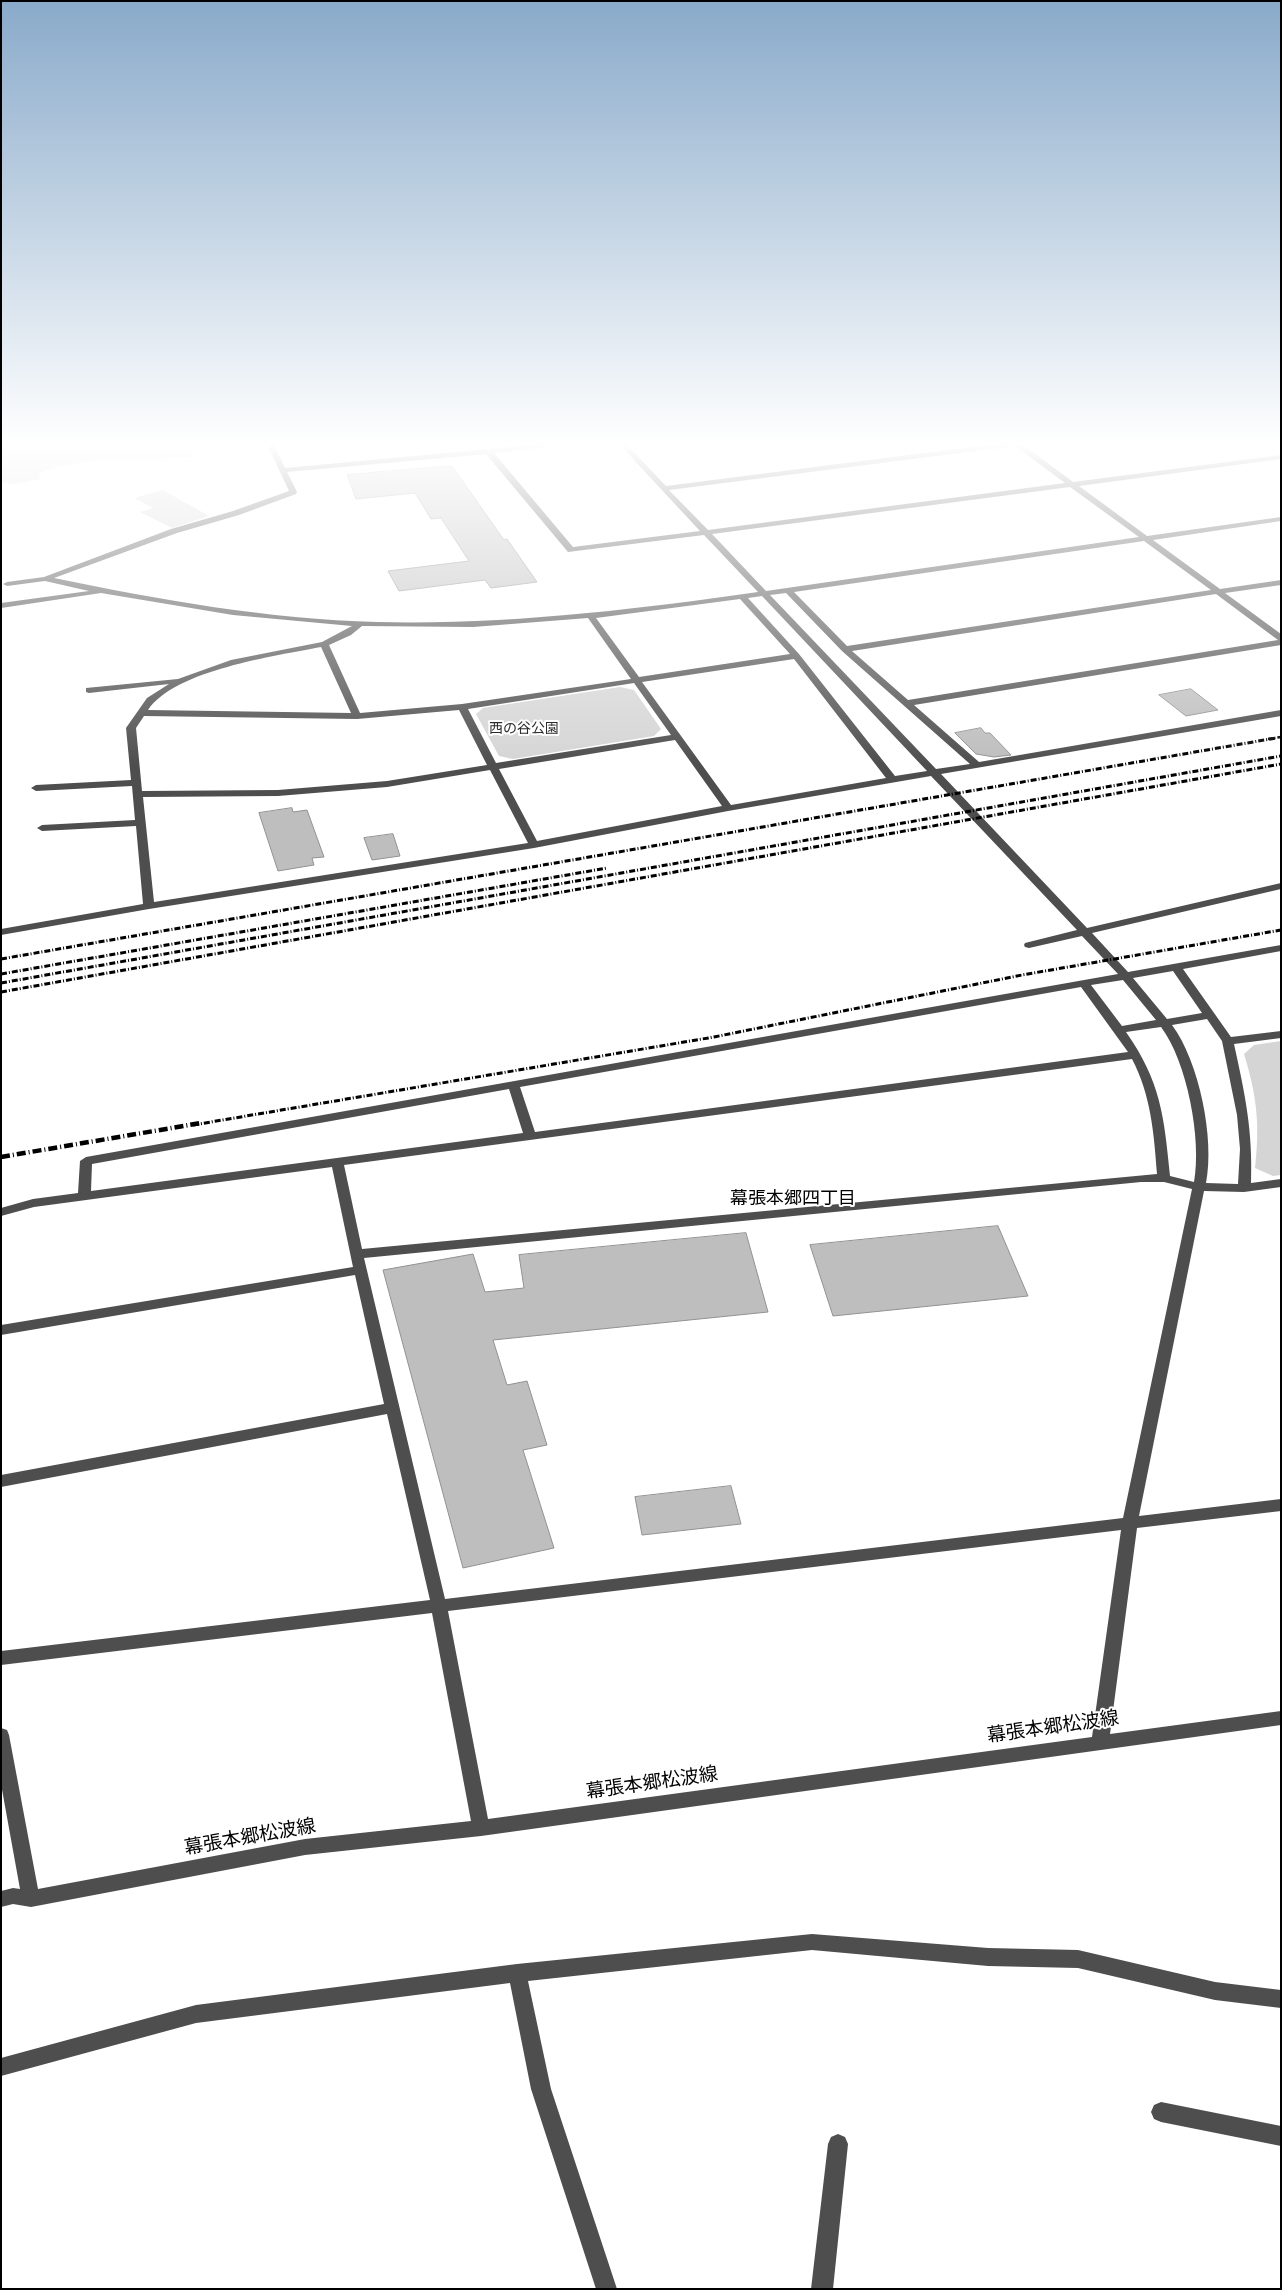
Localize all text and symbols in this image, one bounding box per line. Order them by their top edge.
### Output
park label: 西の谷公園 [489,721,559,737]
district label: 幕張本郷四丁目 [730,1188,856,1210]
street label: 幕張本郷松波線 [986,1706,1120,1748]
street label: 幕張本郷松波線 [585,1762,719,1804]
street label: 幕張本郷松波線 [183,1814,317,1860]

